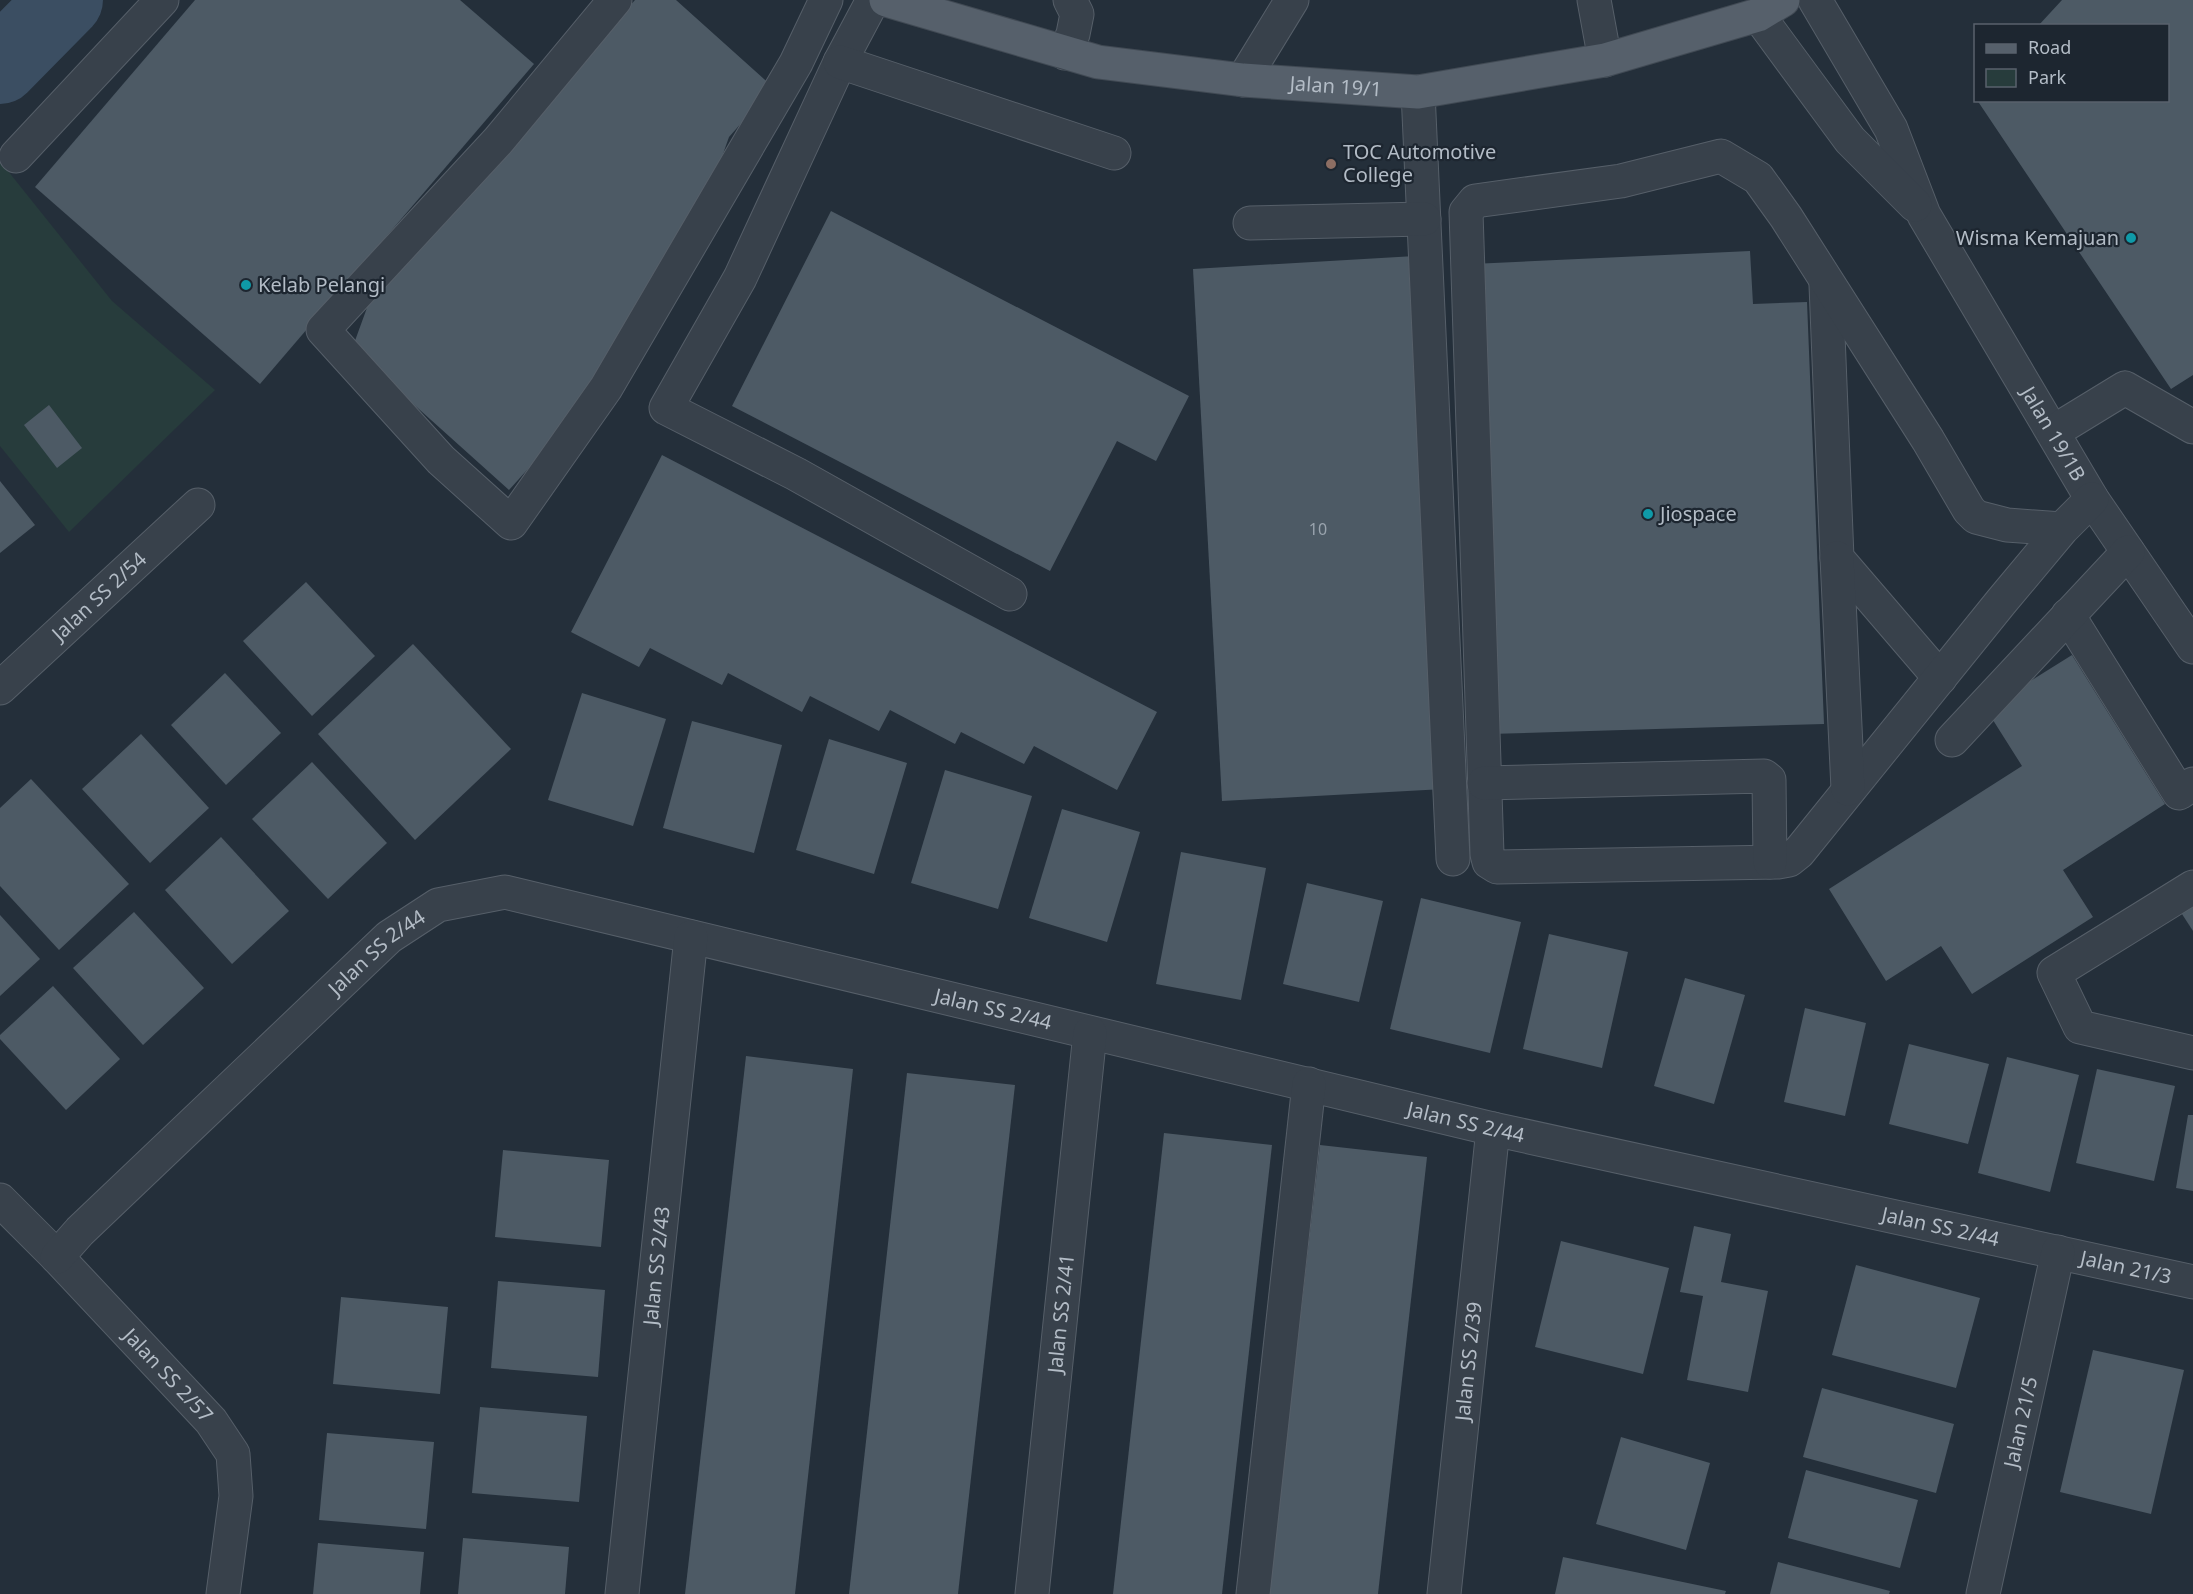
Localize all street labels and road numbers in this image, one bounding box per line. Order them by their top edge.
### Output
street label: Jalan 19/1 [1287,69,1383,102]
street label: Jalan 19/1B [2014,380,2092,486]
street label: Jalan SS 2/54 [44,545,152,648]
street label: Jalan SS 2/44 [321,903,431,1002]
street label: Jalan SS 2/44 [930,981,1055,1036]
street label: Jalan SS 2/44 [1403,1094,1528,1149]
street label: Jalan SS 2/44 [1877,1200,2002,1252]
street label: Jalan SS 2/43 [636,1205,676,1329]
street label: Jalan 21/3 [2076,1243,2174,1290]
street label: Jalan SS 2/41 [1041,1253,1080,1376]
street label: Jalan SS 2/39 [1448,1300,1488,1424]
street label: Jalan SS 2/57 [116,1321,219,1428]
street label: Jalan 21/5 [1997,1374,2043,1472]

